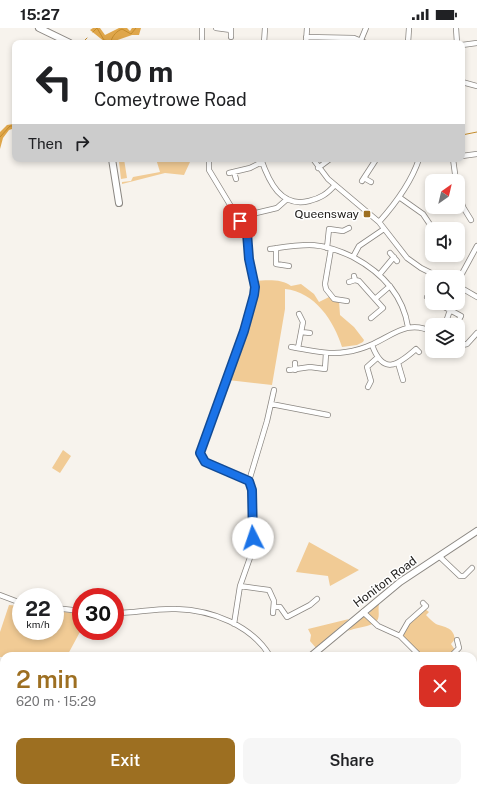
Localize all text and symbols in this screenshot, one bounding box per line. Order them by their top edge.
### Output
text: 15:27 [20,6,60,23]
text: 100 m [94,55,173,88]
icon: left [28,56,80,108]
text: Comeytrowe Road [94,89,247,110]
icon: right [71,132,93,154]
text: Then [28,135,63,152]
north arrow [425,174,465,214]
map controls [425,174,465,358]
pin [223,204,257,238]
place label: Queensway [294,207,360,221]
marker: Queensway [362,209,372,219]
icon: arrive [229,210,251,232]
button: sound [425,222,465,262]
button: search [425,270,465,310]
button: layers [425,318,465,358]
position arrow [232,517,274,559]
street label: Honiton Road [351,554,419,610]
speed limit sign: 30 [72,588,124,640]
text: 22 [25,597,51,621]
text: km/h [26,618,50,630]
text: 2 min [16,665,78,693]
button: close [419,665,461,707]
text: 620 m · 15:29 [16,694,96,709]
button: Exit [16,738,235,784]
button: Share [243,738,461,784]

